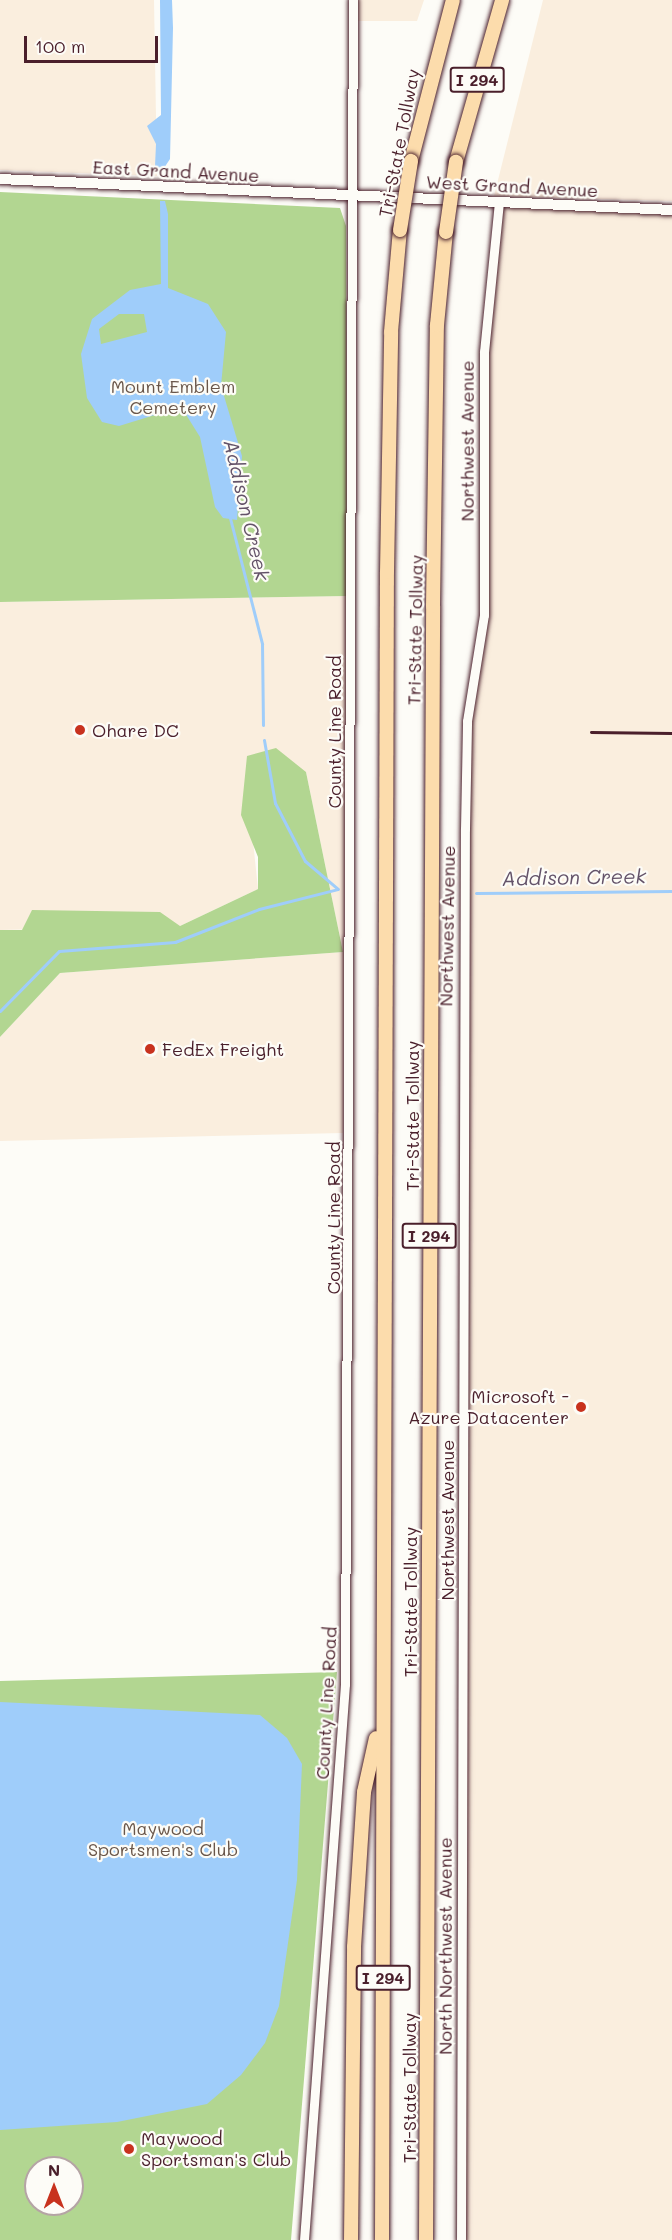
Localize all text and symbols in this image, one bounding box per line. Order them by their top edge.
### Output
scale bar [27,24,160,62]
text: 100 m [35,34,85,58]
street label: Tri-State Tollway [374,67,424,219]
road number: I 294 [448,67,506,93]
street label: East Grand Avenue [92,156,260,186]
street label: West Grand Avenue [425,171,599,201]
street label: Northwest Avenue [456,361,478,521]
park label: Mount Emblem Cemetery [111,376,235,418]
water label: Addison Creek [219,437,275,583]
street label: Tri-State Tollway [403,555,427,705]
street label: County Line Road [323,655,345,809]
place label: Ohare DC [92,719,179,741]
marker: Ohare DC [73,723,87,737]
street label: Northwest Avenue [435,845,459,1007]
water label: Addison Creek [502,864,646,890]
place label: FedEx Freight [162,1038,284,1060]
street label: Tri-State Tollway [401,1041,423,1191]
marker: FedEx Freight [143,1042,157,1056]
street label: County Line Road [322,1141,344,1295]
road number: I 294 [400,1223,458,1249]
place label: Microsoft - Azure Datacenter [408,1386,569,1428]
marker: Microsoft - Azure Datacenter [574,1400,588,1414]
street label: Northwest Avenue [436,1440,458,1600]
street label: Tri-State Tollway [399,1527,421,1677]
street label: County Line Road [311,1626,341,1780]
park label: Maywood Sportsmen's Club [88,1818,238,1860]
street label: North Northwest Avenue [434,1837,456,2055]
road number: I 294 [354,1965,412,1991]
street label: Tri-State Tollway [398,2013,420,2163]
place label: Maywood Sportsman's Club [141,2128,291,2170]
marker: Maywood Sportsman's Club [122,2142,136,2156]
north arrow [24,2156,84,2216]
text: N [48,2159,60,2180]

